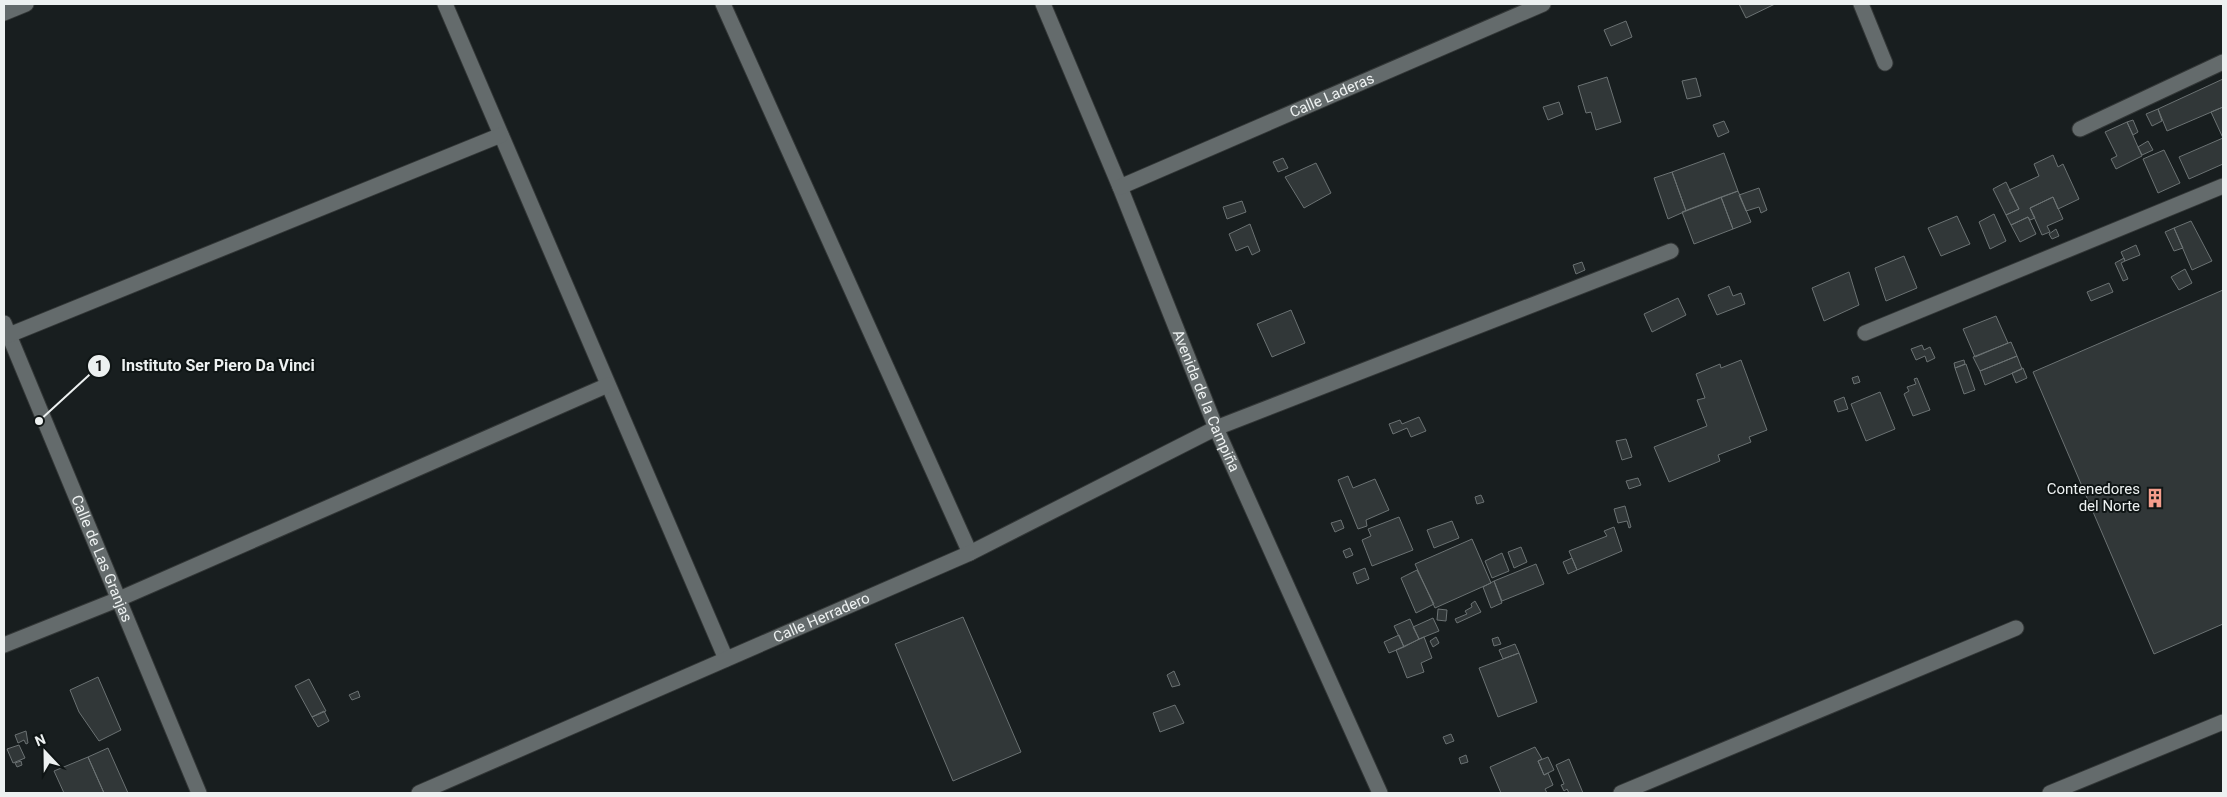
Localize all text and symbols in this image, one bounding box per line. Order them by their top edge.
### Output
street label: Calle Laderas [1287,69,1377,121]
street label: Avenida de la Campiña [1169,327,1244,475]
callout: Instituto Ser Piero Da Vinci [87,350,325,381]
text: Instituto Ser Piero Da Vinci [121,356,315,375]
text: 1 [95,357,103,375]
place label: Contenedores del Norte [2047,480,2140,515]
building icon: Contenedores del Norte [2144,487,2166,509]
street label: Calle de Las Granjas [67,492,136,625]
street label: Calle Herradero [770,589,873,647]
north arrow [20,727,70,777]
text: N [33,731,48,749]

